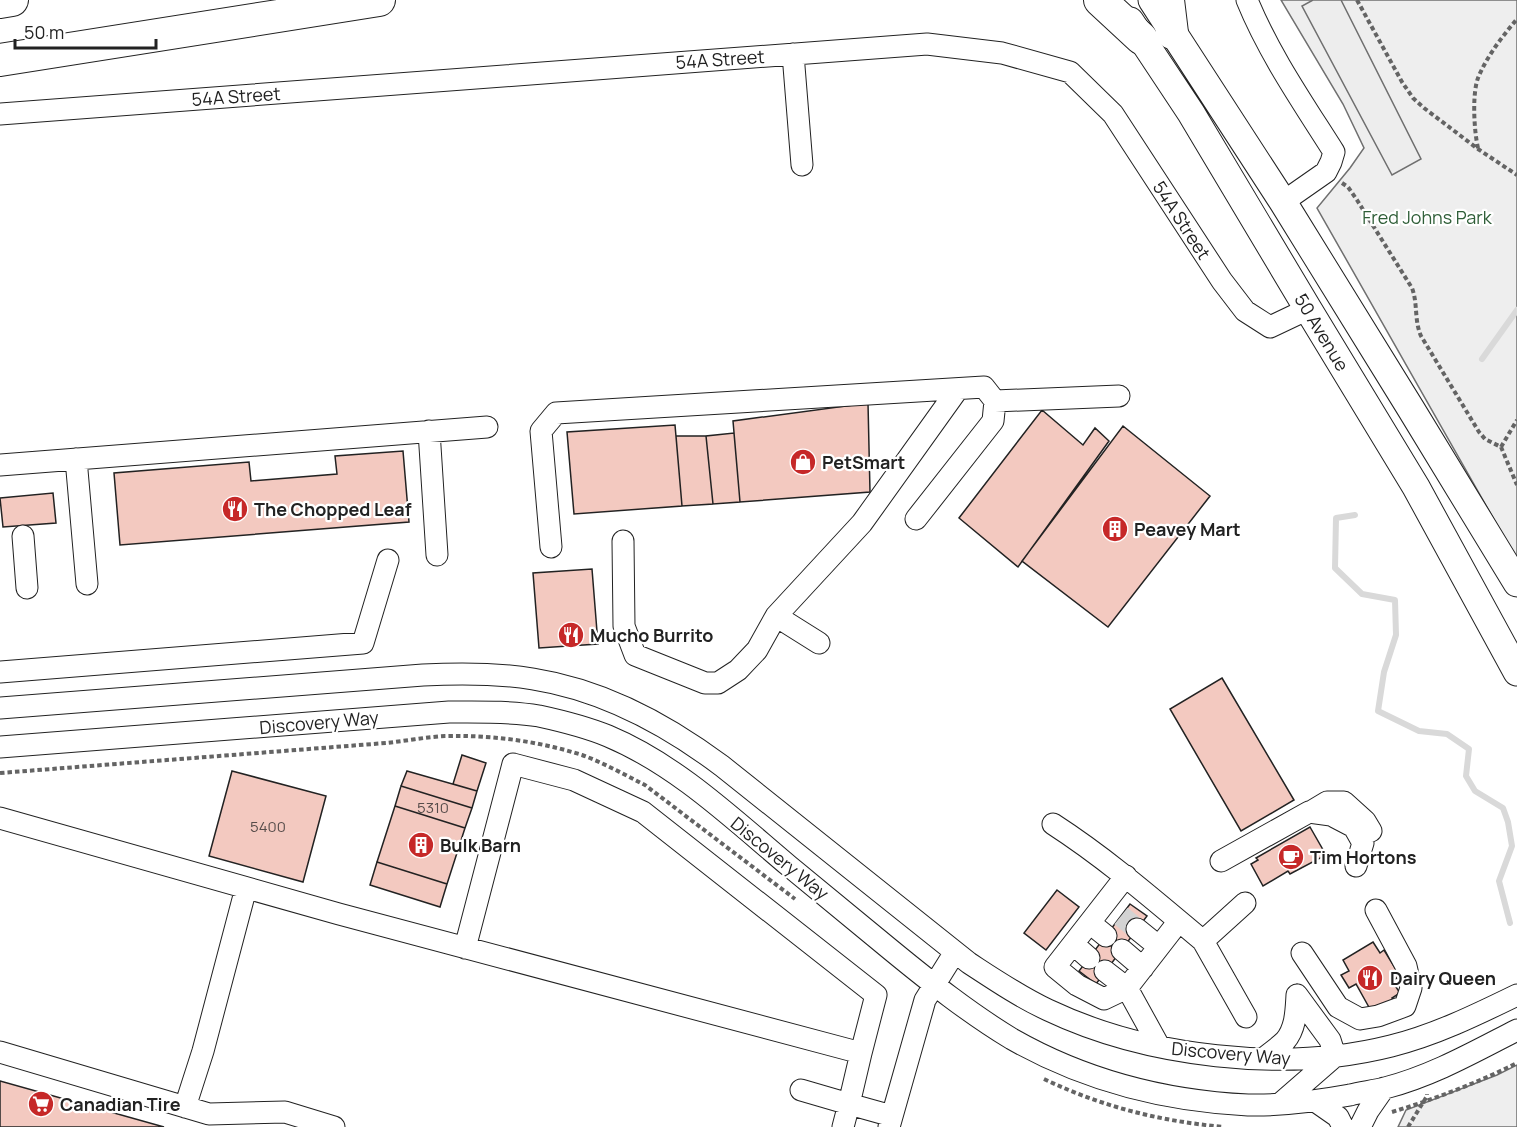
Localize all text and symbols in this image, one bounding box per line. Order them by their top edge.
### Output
scale bar [15,12,156,50]
text: 50 m [24,20,64,44]
street label: 54A Street [675,44,765,74]
street label: 54A Street [191,81,281,111]
street label: 54A Street [1148,176,1216,264]
park label: Fred Johns Park [1362,205,1493,229]
street label: 50 Avenue [1289,289,1355,375]
shop icon: PetSmart [788,447,818,477]
place label: PetSmart [822,450,905,474]
restaurant icon: The Chopped Leaf [220,494,250,524]
place label: The Chopped Leaf [254,497,412,521]
building icon: Peavey Mart [1100,514,1130,544]
place label: Peavey Mart [1134,517,1241,541]
restaurant icon: Mucho Burrito [556,620,586,650]
place label: Mucho Burrito [590,623,713,647]
street label: Discovery Way [258,705,380,739]
house number: 5310 [417,797,449,818]
street label: Discovery Way [726,811,834,905]
house number: 5400 [250,816,286,837]
building icon: Bulk Barn [406,830,436,860]
place label: Bulk Barn [440,833,521,857]
cafe icon: Tim Hortons [1276,842,1306,872]
place label: Tim Hortons [1310,845,1417,869]
restaurant icon: Dairy Queen [1355,963,1385,993]
place label: Dairy Queen [1390,966,1496,990]
street label: Discovery Way [1170,1036,1292,1070]
supermarket icon: Canadian Tire [26,1089,56,1119]
place label: Canadian Tire [60,1092,181,1116]

